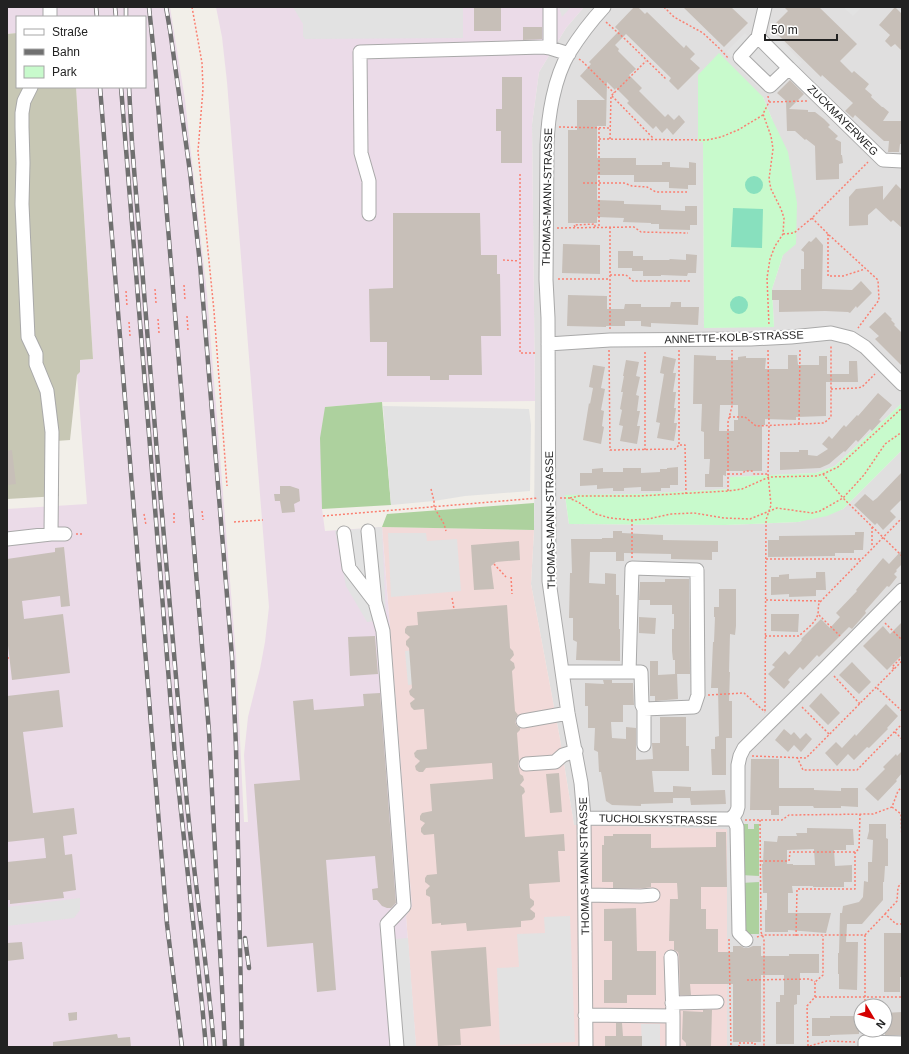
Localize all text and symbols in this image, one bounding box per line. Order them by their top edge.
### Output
legend [16,16,146,88]
scale bar [765,16,837,42]
text: 50 m [771,23,798,37]
text: Straße [52,25,88,39]
text: Bahn [52,45,80,59]
text: Park [52,65,78,79]
street label: ZUCKMAYERWEG [805,82,881,158]
street label: THOMAS-MANN-STRASSE [540,128,554,266]
street label: ANNETTE-KOLB-STRASSE [664,329,804,345]
street label: THOMAS-MANN-STRASSE [543,451,557,589]
street label: THOMAS-MANN-STRASSE [577,797,591,935]
street label: TUCHOLSKYSTRASSE [599,812,717,826]
north arrow [853,998,893,1038]
text: N [874,1017,888,1031]

